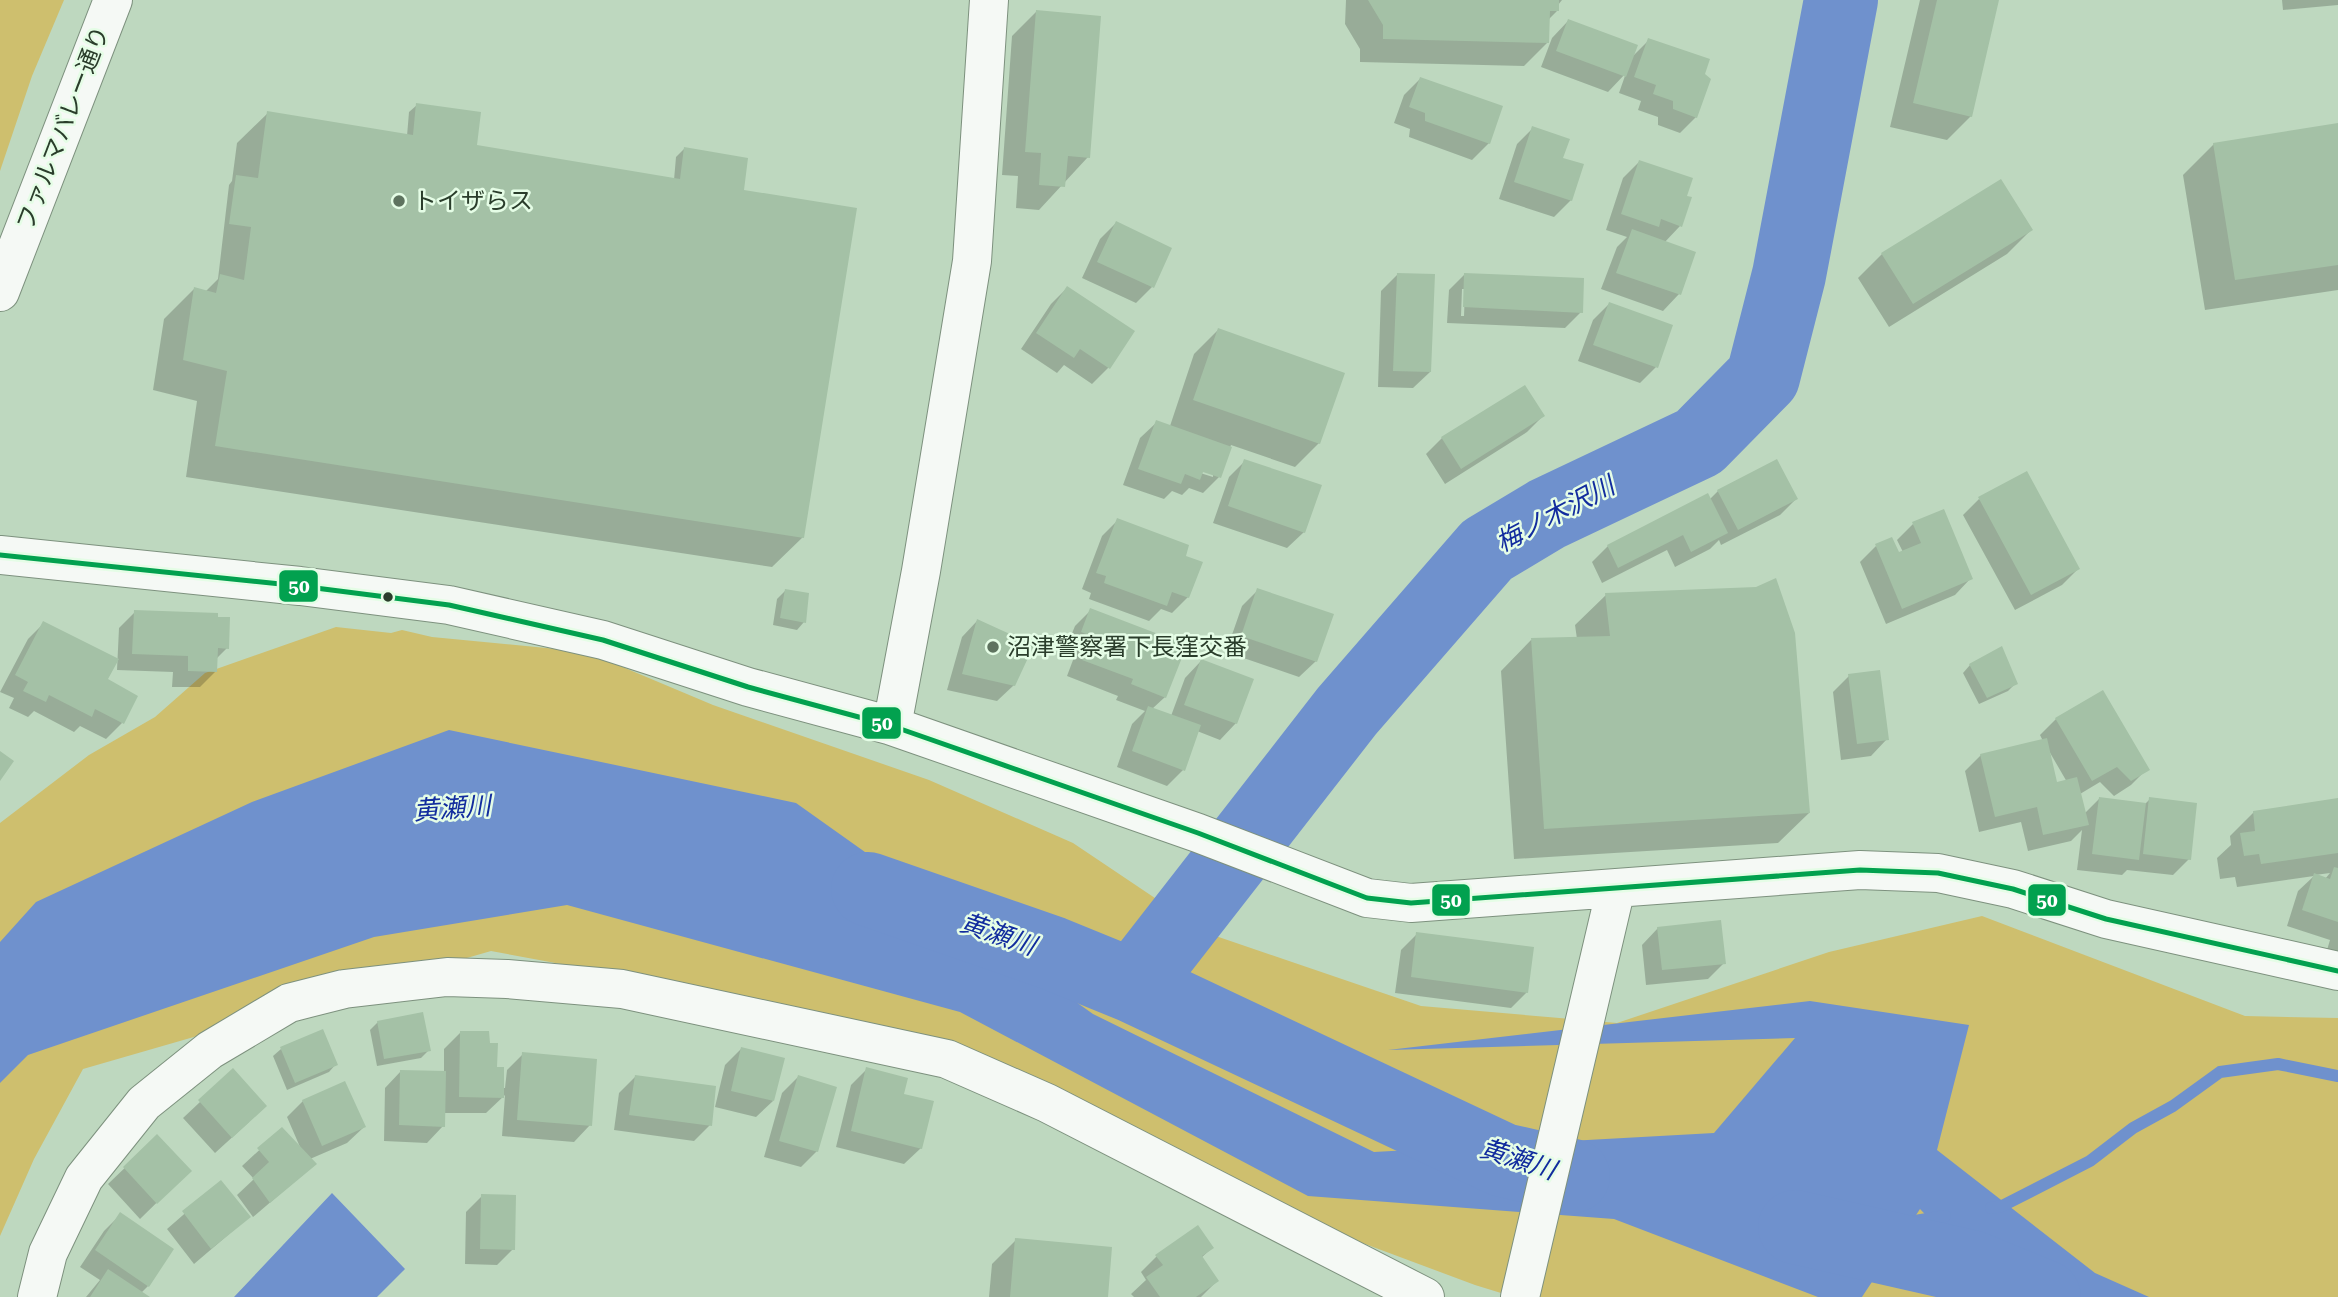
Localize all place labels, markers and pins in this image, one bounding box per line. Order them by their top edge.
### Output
place label: トイザらス [413,187,533,215]
marker: トイザらス [391,193,407,209]
unlabelled marker [381,590,395,604]
place label: 沼津警察署下長窪交番 [1007,633,1247,661]
marker: 沼津警察署下長窪交番 [985,639,1001,655]

